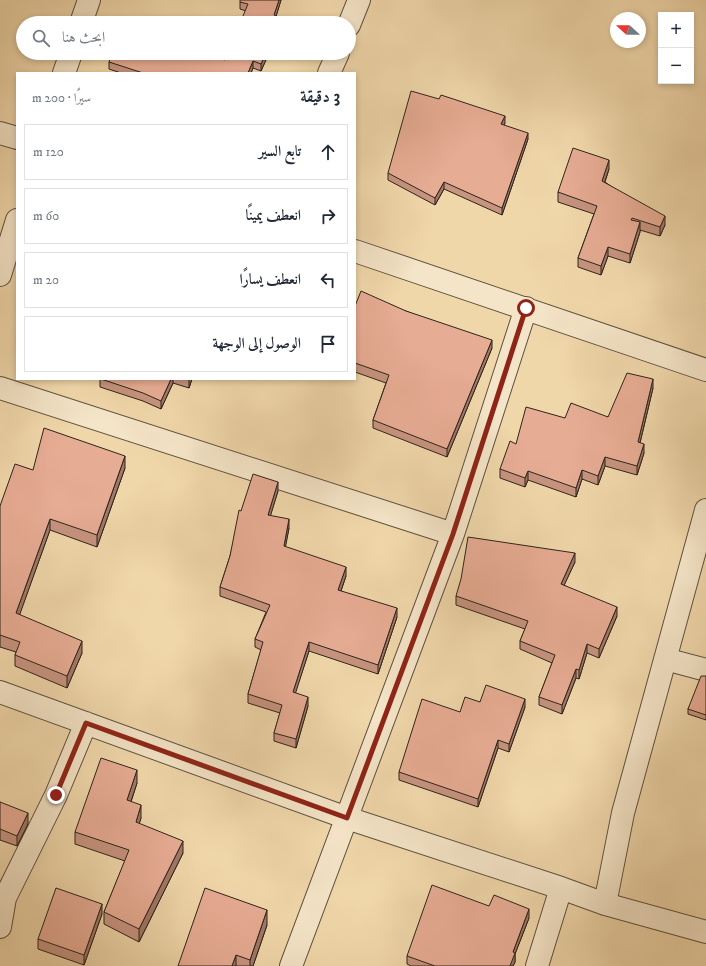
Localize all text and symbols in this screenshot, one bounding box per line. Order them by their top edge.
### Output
north arrow [610,12,646,48]
map controls [658,12,694,84]
button: + [658,12,694,48]
search box [16,16,356,60]
icon: search [30,27,52,49]
text: ابحث هنا [62,28,105,47]
button: − [658,48,694,84]
text: 3 دقيقة [300,86,340,108]
text: سيرًا · 200 m [32,90,91,106]
icon: ahead [317,141,339,163]
text: تابع السير [259,142,301,161]
text: 120 m [33,144,64,160]
icon: right [317,205,339,227]
text: انعطف يمينًا [246,206,301,225]
text: 60 m [33,208,59,224]
icon: left [317,269,339,291]
text: انعطف يسارًا [240,270,301,289]
text: 20 m [33,272,59,288]
route start [517,299,535,317]
icon: arrive [317,333,339,355]
text: الوصول إلى الوجهة [212,334,301,353]
route end [47,786,65,804]

